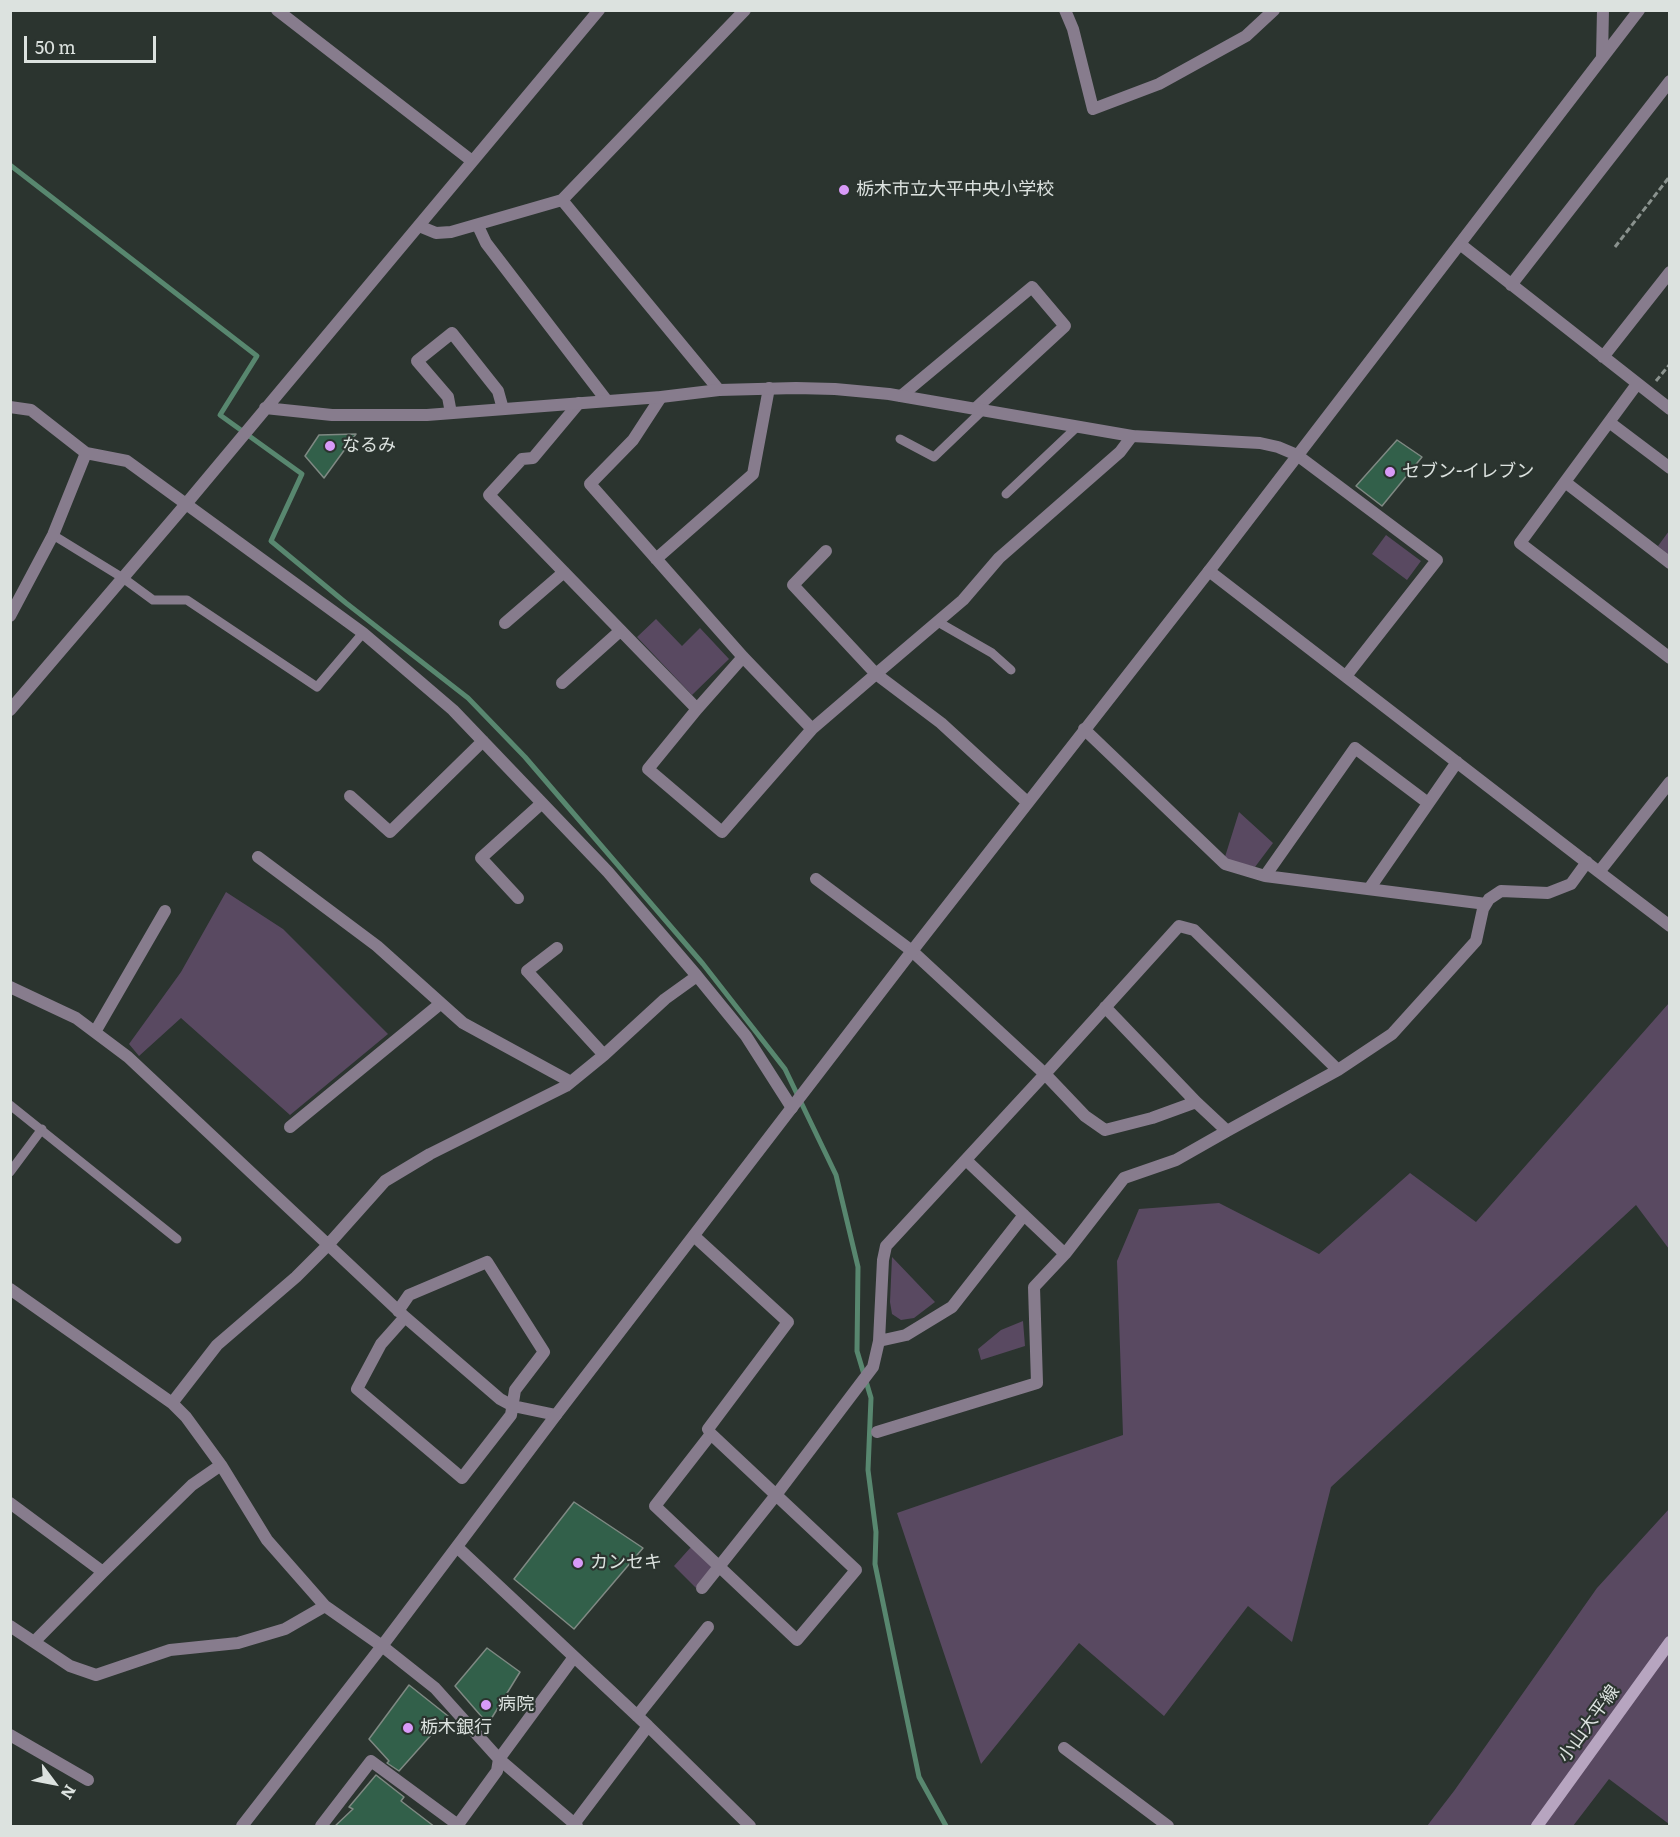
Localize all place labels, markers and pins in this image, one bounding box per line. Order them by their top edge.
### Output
place label: 栃木市立大平中央小学校 [856,179,1054,201]
marker: 栃木市立大平中央小学校 [837,183,851,197]
place label: なるみ [342,435,396,457]
marker: なるみ [323,439,337,453]
place label: セブン-イレブン [1402,461,1534,483]
marker: セブン-イレブン [1383,465,1397,479]
place label: カンセキ [590,1552,662,1574]
marker: カンセキ [571,1556,585,1570]
place label: 病院 [498,1694,534,1716]
marker: 病院 [479,1698,493,1712]
place label: 栃木銀行 [420,1717,492,1739]
marker: 栃木銀行 [401,1721,415,1735]

